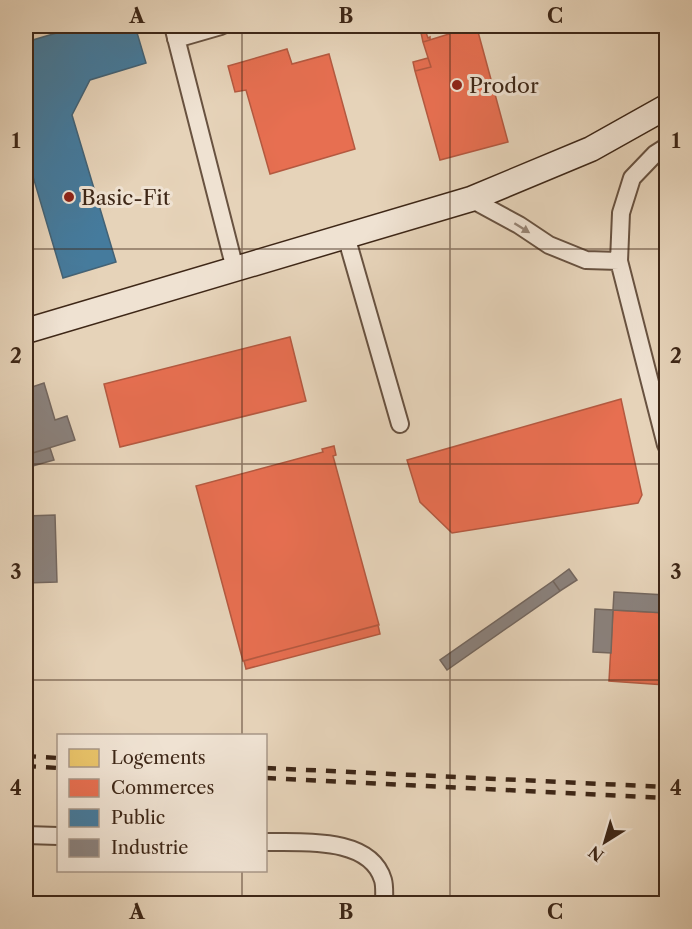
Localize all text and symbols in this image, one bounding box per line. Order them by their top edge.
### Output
text: A [128,4,145,28]
text: B [339,4,354,28]
text: C [547,4,563,28]
place label: Prodor [469,73,539,98]
marker: Prodor [450,78,464,92]
text: 1 [12,129,21,153]
text: 1 [672,129,681,153]
place label: Basic-Fit [81,185,171,210]
marker: Basic-Fit [62,190,76,204]
one-way arrow [514,222,530,233]
text: 2 [10,344,22,368]
text: 2 [670,344,682,368]
text: 3 [10,560,22,584]
text: 3 [670,560,682,584]
legend [57,734,267,872]
text: Logements [111,747,206,769]
text: 4 [10,776,22,800]
text: 4 [670,776,682,800]
text: Commerces [111,777,214,799]
text: Public [111,807,165,829]
north arrow [575,812,635,872]
text: Industrie [111,837,188,859]
text: N [584,842,608,866]
text: A [128,900,145,924]
text: B [339,900,354,924]
text: C [547,900,563,924]

